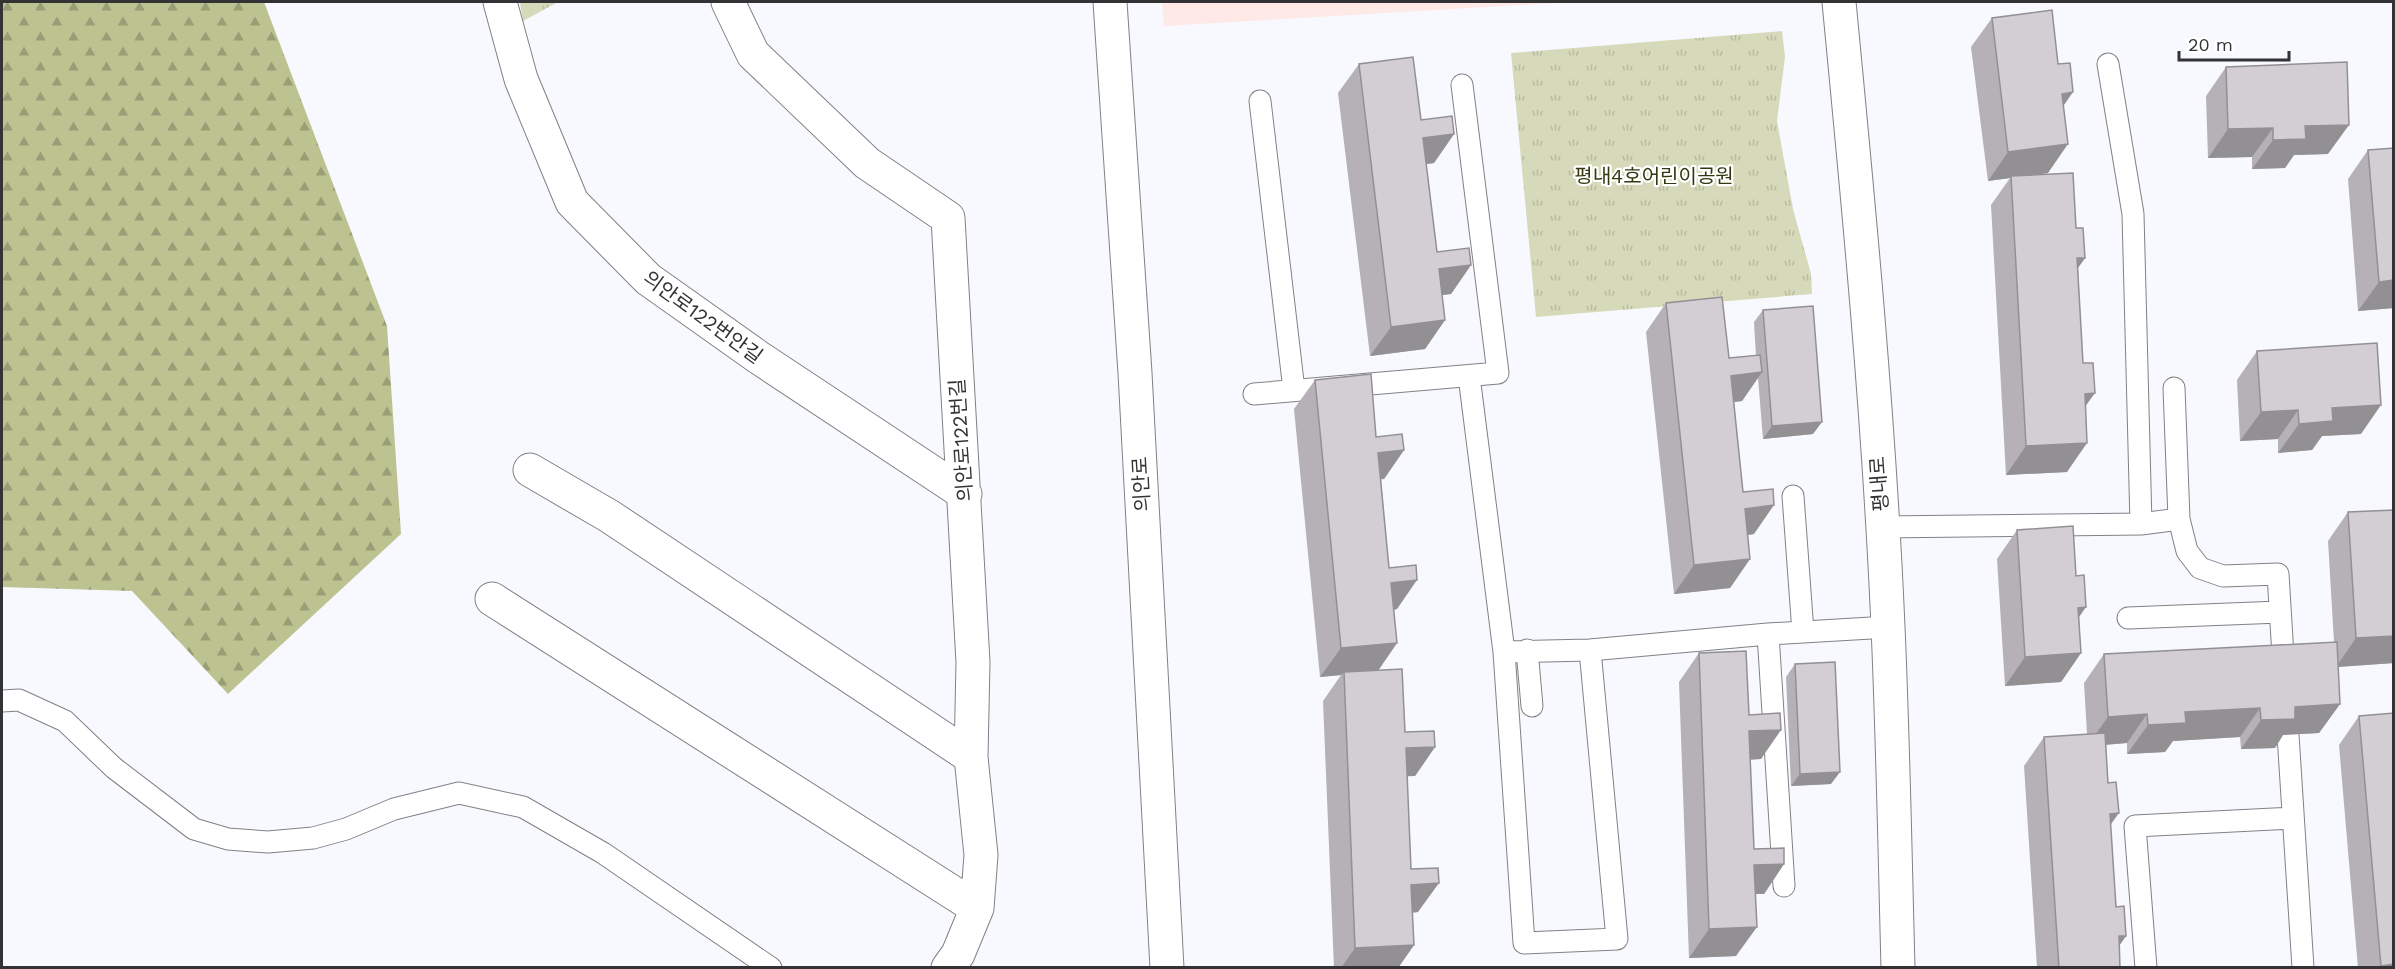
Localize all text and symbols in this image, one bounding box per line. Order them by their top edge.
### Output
scale bar [2179,24,2288,62]
text: 20 m [2188,34,2233,55]
park label: 평내4호어린이공원 [1574,164,1734,188]
street label: 의안로122번안길 [639,266,767,368]
street label: 의안로122번길 [945,378,977,502]
street label: 의안로 [1128,456,1154,512]
street label: 평내로 [1865,456,1893,512]

